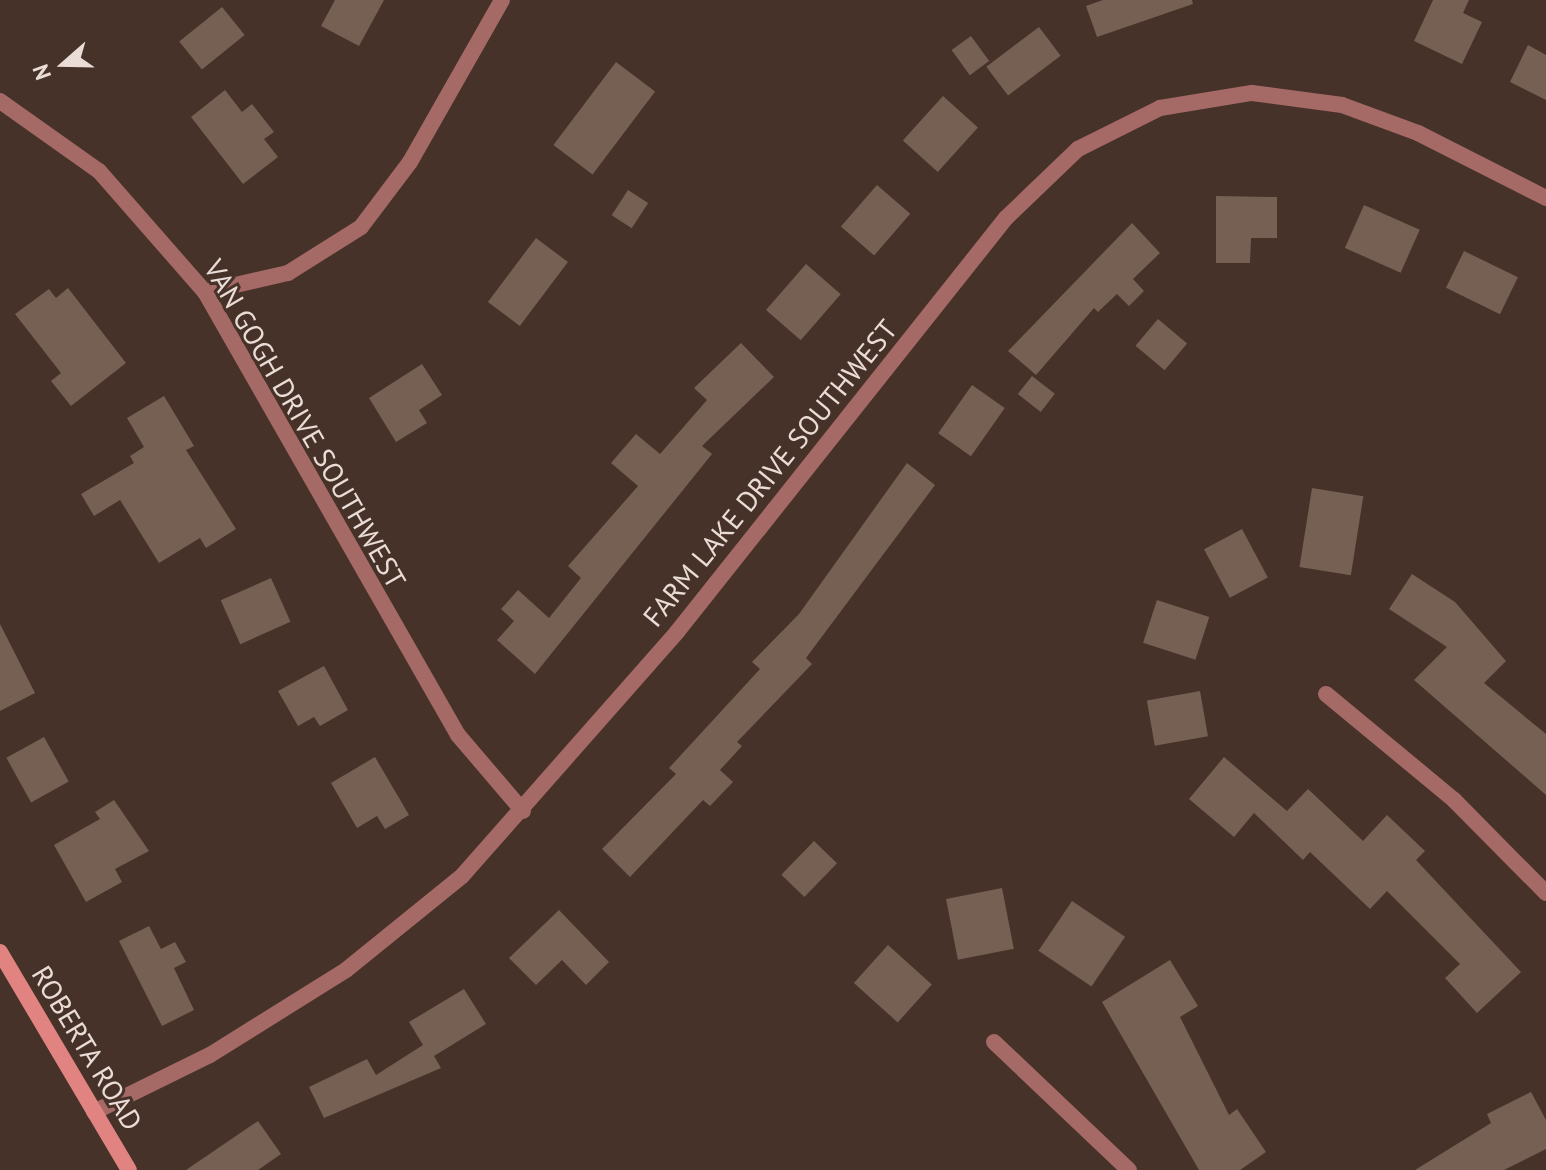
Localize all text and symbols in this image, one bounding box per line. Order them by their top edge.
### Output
north arrow [24,24,104,104]
text: N [26,61,57,84]
street label: VAN GOGH DRIVE SOUTHWEST [197,254,413,594]
street label: FARM LAKE DRIVE SOUTHWEST [636,313,904,633]
street label: ROBERTA ROAD [24,959,150,1137]

